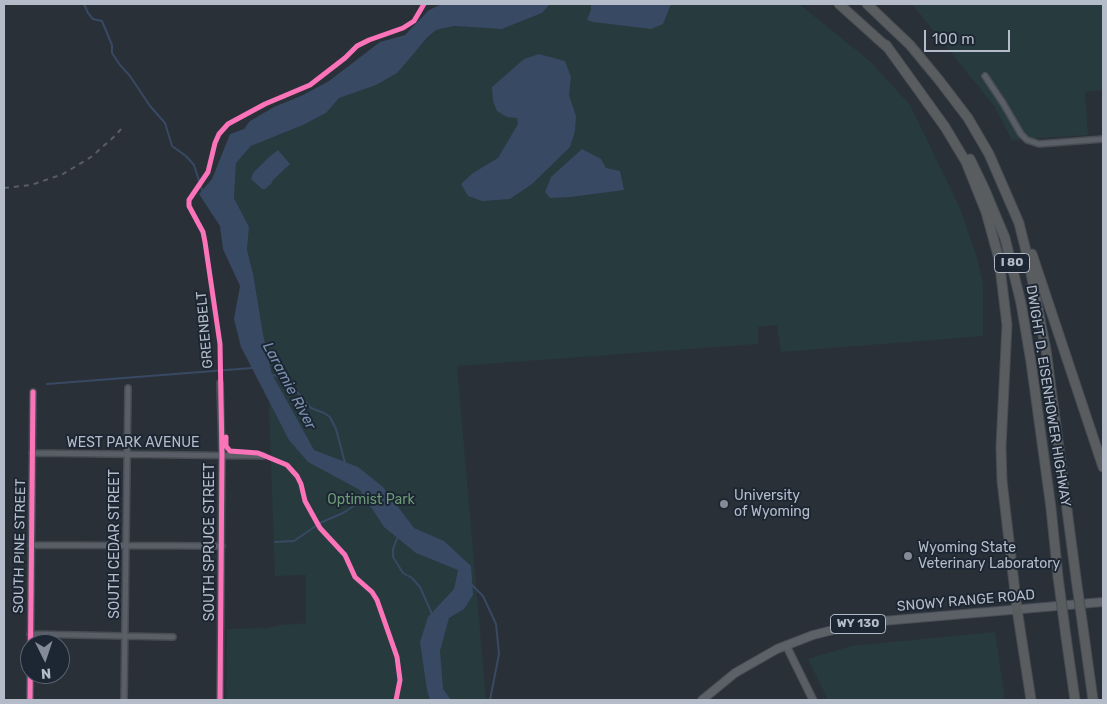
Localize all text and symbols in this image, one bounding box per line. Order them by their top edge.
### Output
scale bar [927,20,1013,52]
text: 100 m [932,30,974,48]
road number: I 80 [994,254,1030,272]
street label: DWIGHT D. EISENHOWER HIGHWAY [1022,284,1074,508]
street label: GREENBELT [193,291,217,369]
water label: Laramie River [258,339,320,433]
street label: WEST PARK AVENUE [66,435,200,451]
street label: SOUTH SPRUCE STREET [202,463,218,621]
street label: SOUTH CEDAR STREET [107,469,123,619]
street label: SOUTH PINE STREET [10,478,30,614]
place label: University of Wyoming [734,488,810,520]
park label: Optimist Park [327,492,415,508]
marker: University of Wyoming [718,498,730,510]
place label: Wyoming State Veterinary Laboratory [918,540,1060,572]
marker: Wyoming State Veterinary Laboratory [902,550,914,562]
street label: SNOWY RANGE ROAD [896,587,1036,615]
road number: WY 130 [830,614,886,634]
north arrow [20,634,70,684]
text: N [40,665,52,682]

